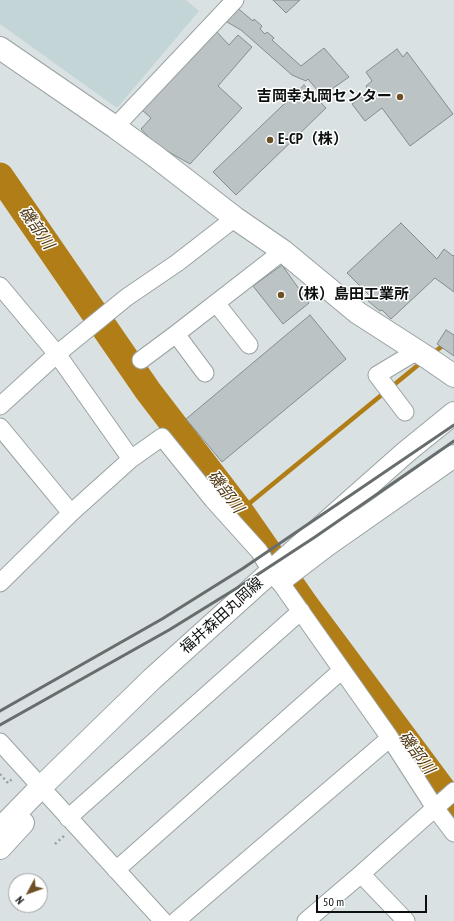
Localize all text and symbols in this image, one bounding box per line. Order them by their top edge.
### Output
place label: 吉岡幸丸岡センター [257,88,392,106]
marker: 吉岡幸丸岡センター [395,92,405,102]
place label: E-CP（株） [278,131,348,149]
marker: E-CP（株） [265,135,275,145]
water label: 磯部川 [14,203,58,253]
place label: （株）島田工業所 [289,286,409,304]
marker: （株）島田工業所 [276,290,286,300]
water label: 磯部川 [203,467,247,517]
street label: 福井森田丸岡線 [177,574,267,658]
water label: 磯部川 [394,728,438,778]
north arrow [8,873,48,913]
scale bar [318,887,429,913]
text: N [12,893,27,907]
text: 50 m [323,894,344,909]

